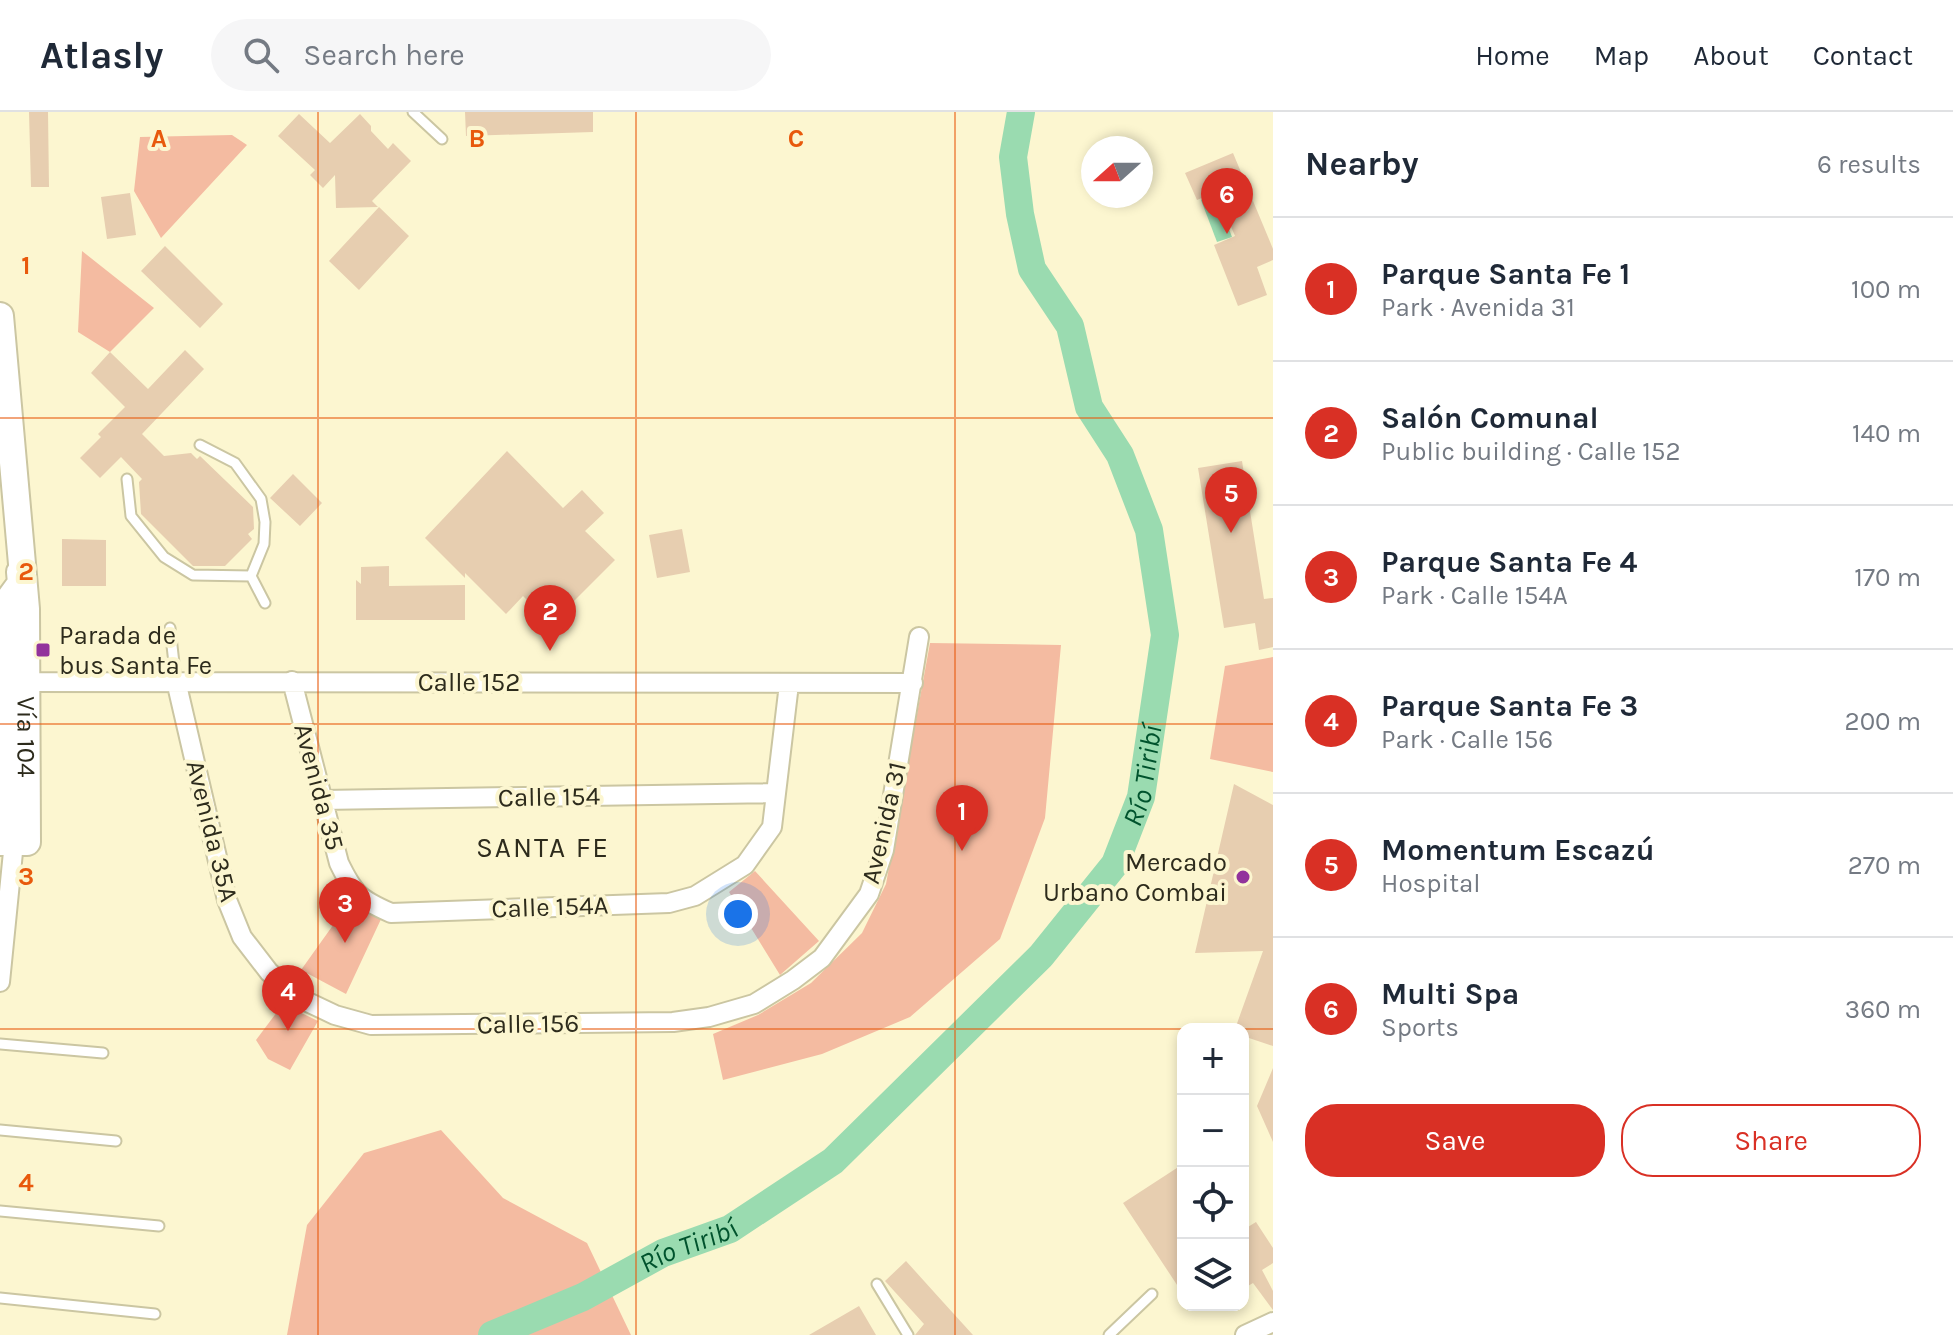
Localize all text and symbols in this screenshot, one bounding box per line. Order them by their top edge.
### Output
search box [211,19,771,91]
text: Atlasly [40,33,163,78]
icon: search [239,33,283,77]
text: Search here [303,37,465,73]
text: Home [1475,39,1550,72]
text: Map [1594,39,1649,72]
text: About [1693,39,1769,72]
text: Contact [1813,39,1913,72]
text: A [151,123,167,154]
text: B [469,123,485,154]
text: C [788,123,804,154]
north arrow [1081,136,1153,208]
text: Nearby [1305,144,1419,184]
text: 6 results [1817,149,1921,180]
pin: 6 [1201,168,1253,234]
text: 1 [21,250,31,281]
text: Parque Santa Fe 1 [1381,256,1630,292]
text: 1 [1326,274,1336,305]
text: 100 m [1851,274,1921,305]
text: Park · Avenida 31 [1381,292,1575,323]
text: Salón Comunal [1381,400,1599,436]
text: 2 [1323,418,1339,449]
text: 140 m [1852,418,1921,449]
text: Public building · Calle 152 [1381,436,1681,467]
pin: 5 [1205,467,1257,533]
text: Parque Santa Fe 4 [1381,544,1637,580]
text: 2 [18,556,34,587]
text: 3 [1323,562,1339,593]
text: 170 m [1854,562,1921,593]
text: Park · Calle 154A [1381,580,1568,611]
pin: 2 [524,585,576,651]
place label: Parada de bus Santa Fe [59,620,212,681]
marker: Parada de bus Santa Fe [34,641,52,659]
street label: Calle 152 [418,667,520,698]
text: Parque Santa Fe 3 [1381,688,1638,724]
street label: Vía 104 [11,696,42,778]
text: 4 [1323,706,1339,737]
text: 200 m [1845,706,1921,737]
street label: Avenida 35 [287,720,351,854]
water label: Río Tiribí [1115,720,1168,831]
text: Park · Calle 156 [1381,724,1553,755]
street label: Avenida 35A [179,757,245,905]
street label: Avenida 31 [855,759,913,887]
street label: Calle 154 [498,781,600,813]
pin: 1 [936,785,988,851]
district label: SANTA FE [476,831,610,864]
text: Momentum Escazú [1381,832,1655,868]
place label: Mercado Urbano Combai [1043,847,1227,908]
text: 5 [1323,850,1339,881]
text: 270 m [1848,850,1921,881]
text: 3 [18,861,34,892]
marker: Mercado Urbano Combai [1234,868,1252,886]
text: Hospital [1381,868,1481,899]
pin: 3 [319,877,371,943]
street label: Calle 154A [491,889,609,925]
your location [718,894,758,934]
pin: 4 [262,965,314,1031]
text: Multi Spa [1381,976,1519,1012]
text: 6 [1323,994,1339,1025]
text: 360 m [1845,994,1921,1025]
street label: Calle 156 [476,1008,580,1040]
text: Sports [1381,1012,1459,1043]
map controls [1177,1023,1249,1311]
button: + [1177,1023,1249,1095]
button: − [1177,1095,1249,1167]
button: Save [1305,1104,1605,1177]
button: Share [1621,1104,1921,1177]
text: 4 [18,1167,34,1198]
button: locate [1177,1167,1249,1239]
water label: Río Tiribí [633,1211,746,1280]
button: layers [1177,1239,1249,1311]

